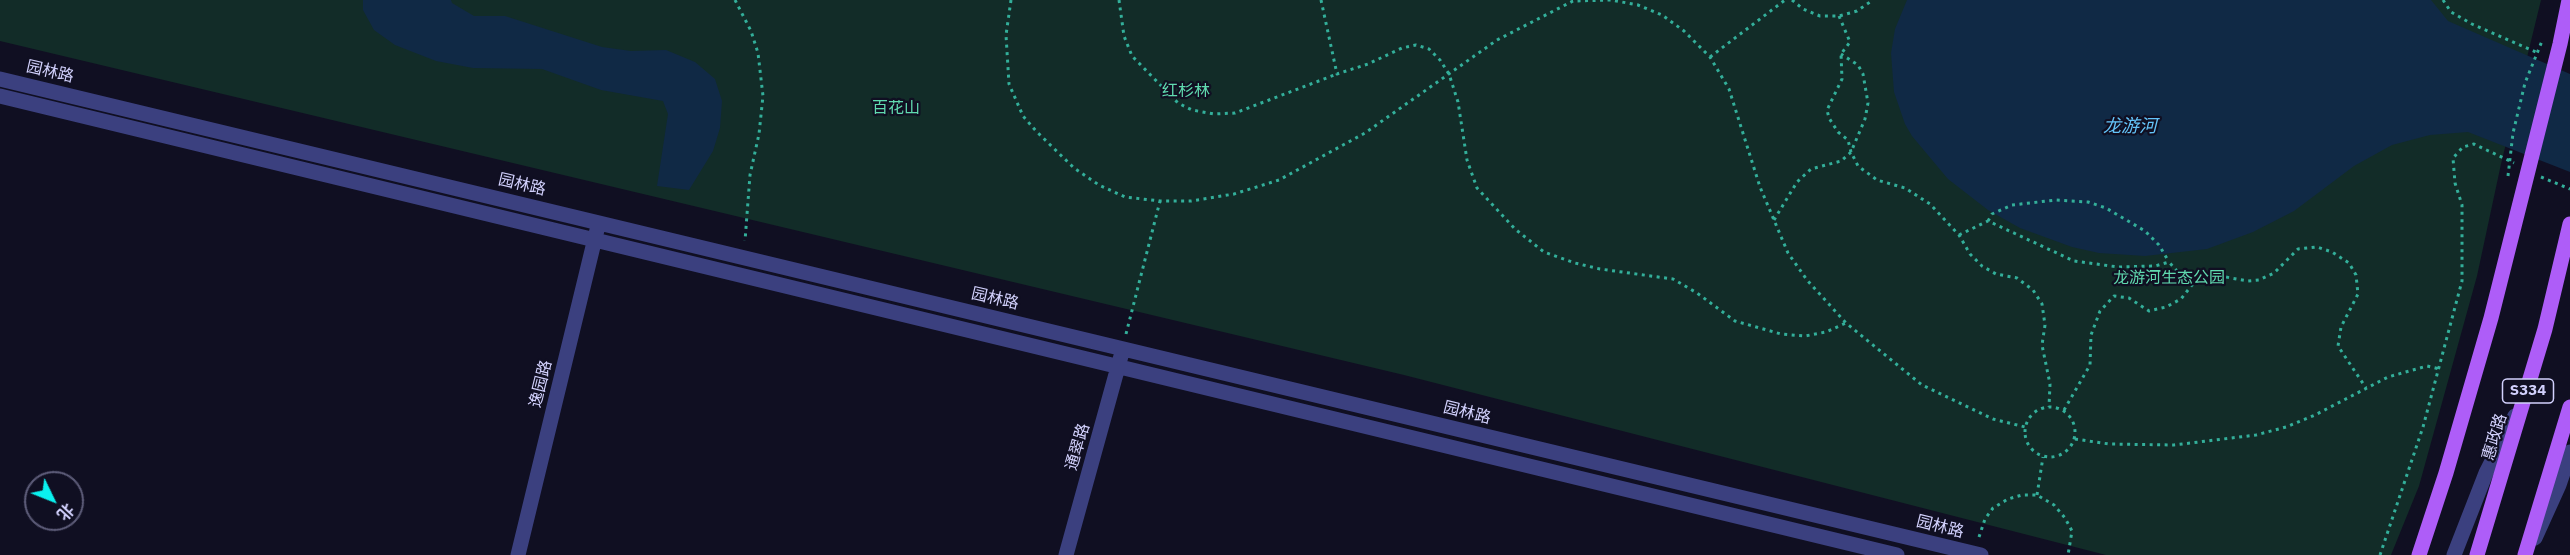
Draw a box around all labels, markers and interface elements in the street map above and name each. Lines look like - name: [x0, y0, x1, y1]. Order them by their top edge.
- street label: 园林路: [24, 57, 76, 87]
- park label: 红杉林: [1162, 81, 1210, 101]
- park label: 百花山: [872, 98, 920, 118]
- water label: 龙游河: [2103, 116, 2157, 138]
- street label: 园林路: [496, 170, 548, 200]
- park label: 龙游河生态公园: [2113, 268, 2225, 288]
- street label: 园林路: [969, 284, 1021, 314]
- street label: 逸园路: [526, 358, 556, 410]
- road number: S334: [2502, 379, 2554, 403]
- street label: 园林路: [1441, 398, 1493, 428]
- street label: 惠政路: [2479, 411, 2511, 463]
- street label: 通翠路: [1062, 421, 1094, 473]
- north arrow: [24, 471, 84, 531]
- text: 北: [53, 499, 78, 525]
- street label: 园林路: [1914, 512, 1966, 542]

